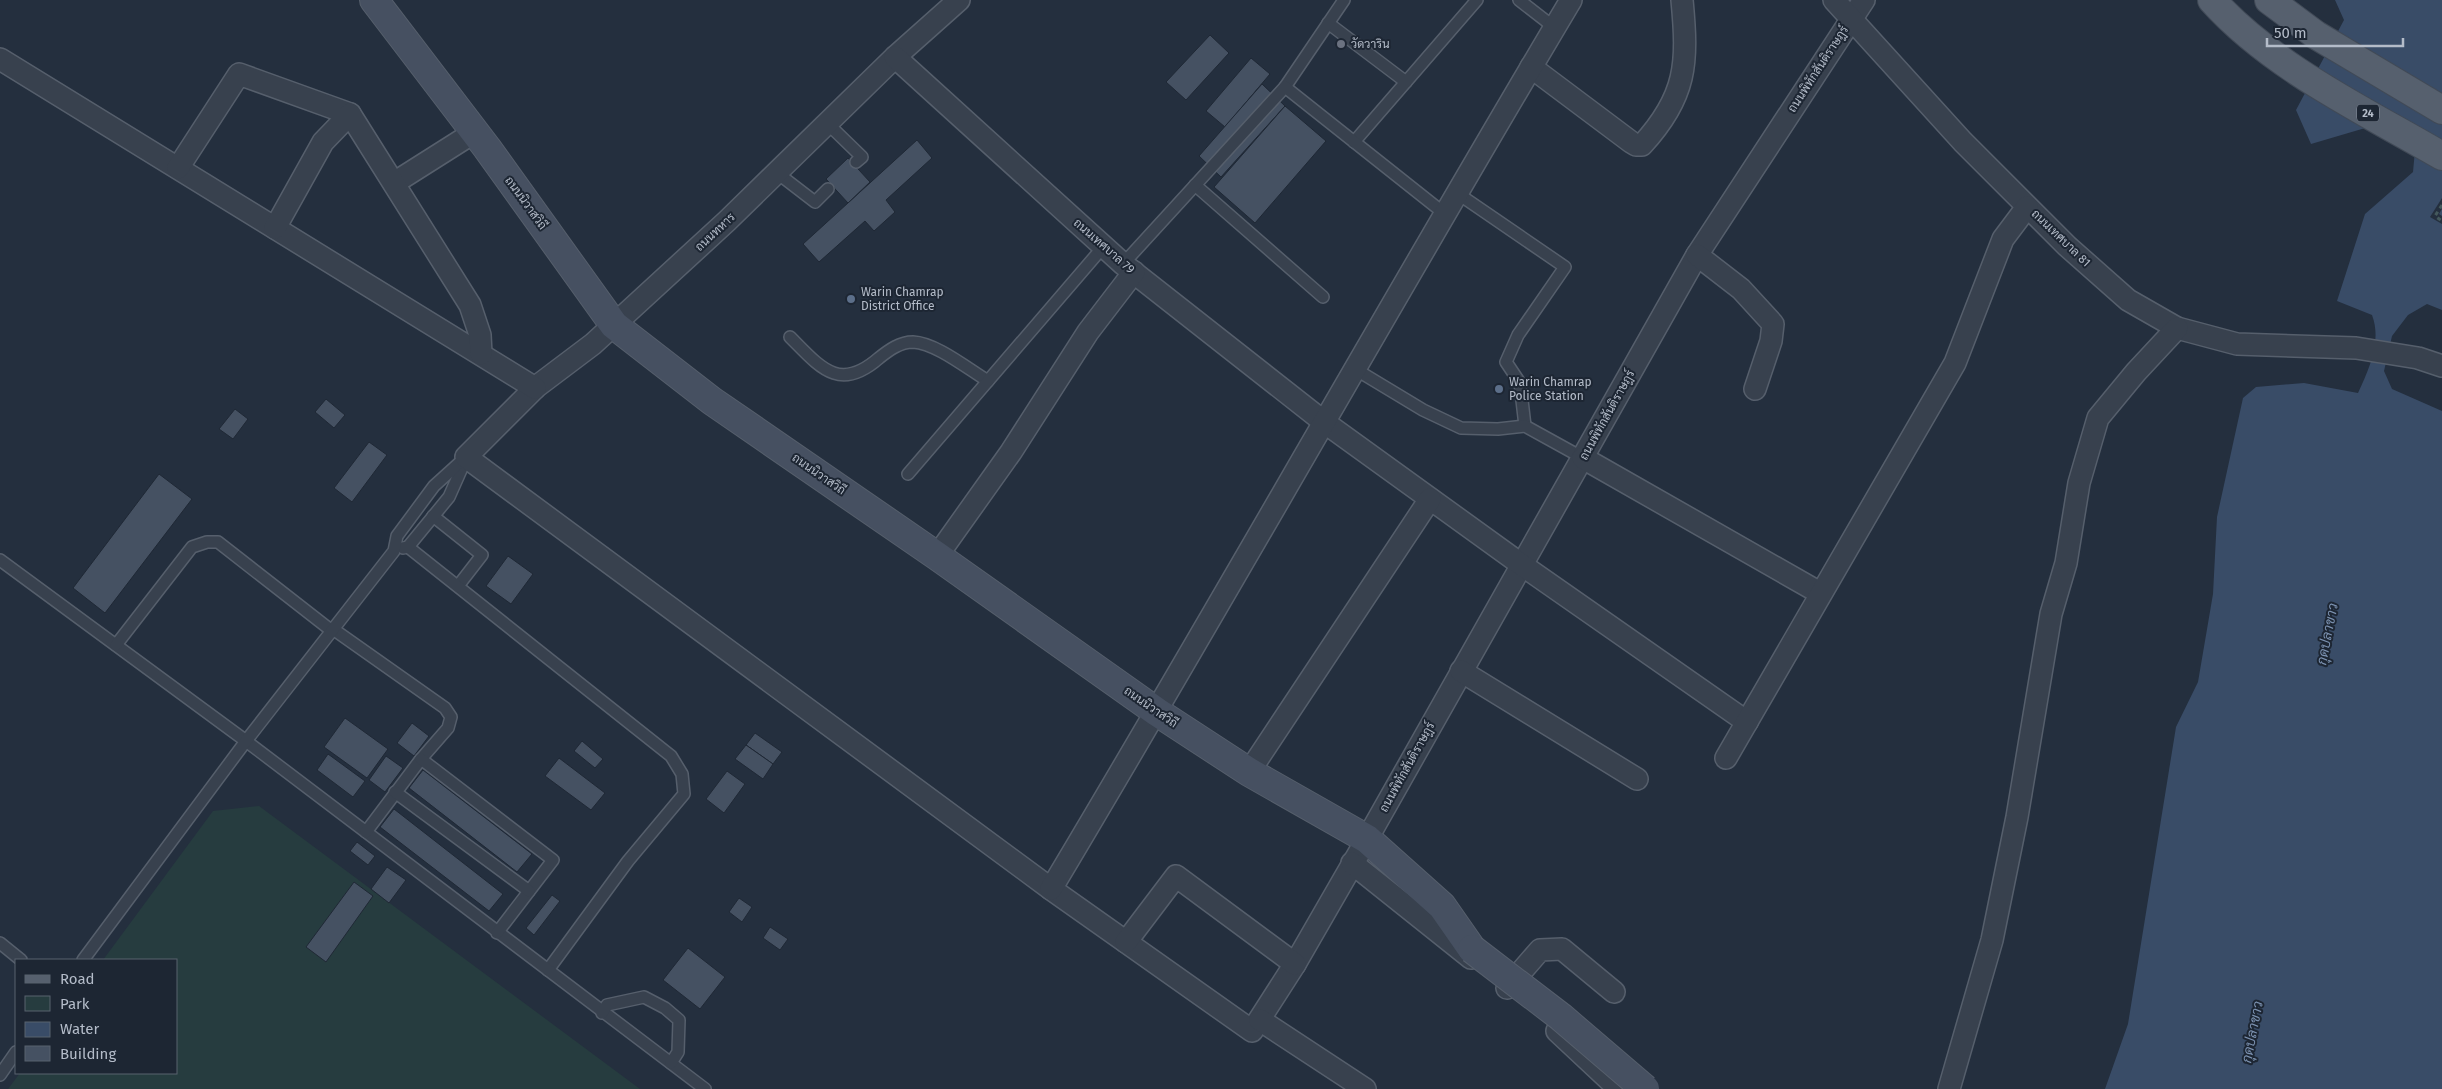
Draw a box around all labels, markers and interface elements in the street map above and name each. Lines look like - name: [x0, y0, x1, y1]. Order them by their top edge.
- scale bar: [2267, 15, 2403, 47]
- street label: ถนนพิทักสันติราษฎร์: [1784, 22, 1852, 116]
- text: 50 m: [2274, 24, 2307, 42]
- place label: วัดวาริน: [1351, 37, 1390, 51]
- marker: วัดวาริน: [1335, 38, 1347, 50]
- road number: 24: [2357, 105, 2379, 122]
- street label: ถนนนิวาสวิถี: [502, 173, 551, 232]
- street label: ถนนเทศบาล 81: [2029, 206, 2093, 270]
- street label: ถนนทหาร: [692, 210, 738, 254]
- street label: ถนนเทศบาล 79: [1071, 216, 1137, 276]
- place label: Warin Chamrap District Office: [861, 285, 944, 313]
- marker: Warin Chamrap District Office: [845, 293, 857, 305]
- street label: ถนนพิทักสันติราษฎร์: [1576, 367, 1638, 463]
- place label: Warin Chamrap Police Station: [1509, 375, 1592, 403]
- marker: Warin Chamrap Police Station: [1493, 383, 1505, 395]
- street label: ถนนนิวาสวิถี: [790, 450, 849, 498]
- water label: กุดปลาขาว: [2313, 602, 2343, 667]
- street label: ถนนนิวาสวิถี: [1122, 683, 1181, 731]
- street label: ถนนพิทักสันติราษฎร์: [1376, 719, 1438, 815]
- legend: [15, 959, 178, 1074]
- text: Road: [60, 970, 95, 988]
- text: Park: [60, 995, 90, 1013]
- water label: กุดปลาขาว: [2238, 1000, 2268, 1065]
- text: Water: [60, 1020, 99, 1038]
- text: Building: [60, 1045, 116, 1063]

